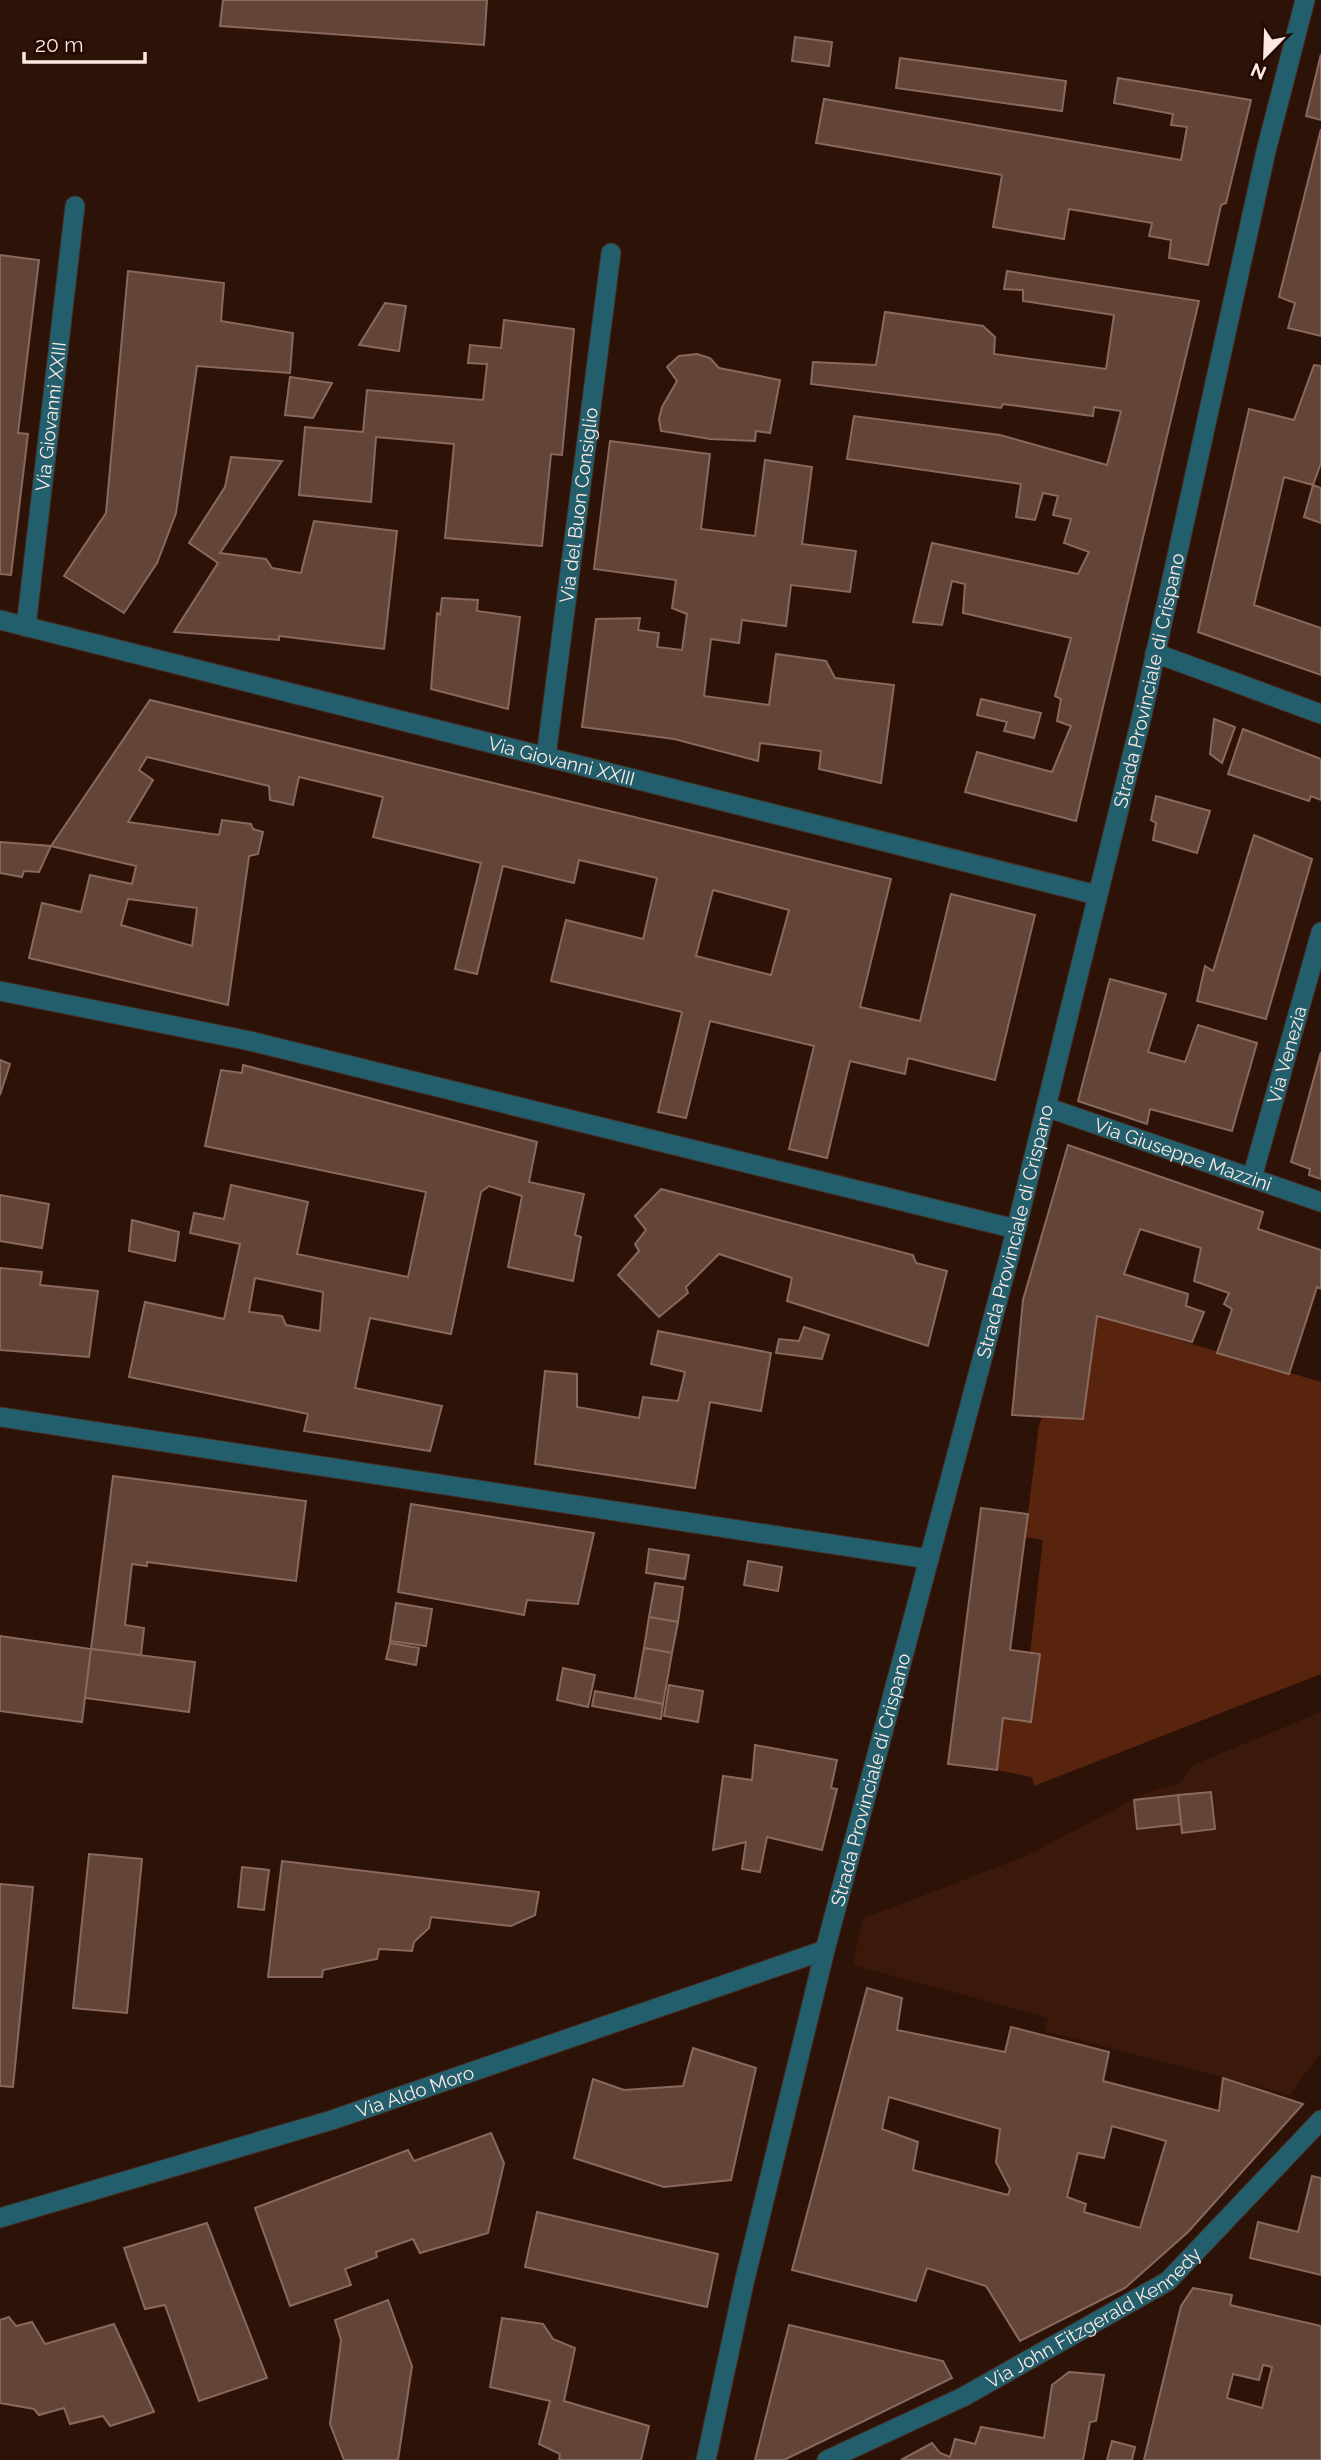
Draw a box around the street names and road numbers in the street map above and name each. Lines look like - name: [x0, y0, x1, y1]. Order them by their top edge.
- street label: Via Giovanni XXIII: [31, 340, 70, 492]
- street label: Via del Buon Consiglio: [555, 406, 602, 604]
- street label: Strada Provinciale di Crispano: [1109, 551, 1188, 810]
- street label: Via Giovanni XXIII: [486, 732, 637, 790]
- street label: Via Venezia: [1262, 1003, 1311, 1106]
- street label: Strada Provinciale di Crispano: [972, 1102, 1057, 1361]
- street label: Via Giuseppe Mazzini: [1091, 1114, 1275, 1195]
- street label: Strada Provinciale di Crispano: [826, 1651, 914, 1909]
- street label: Via Aldo Moro: [353, 2061, 477, 2122]
- street label: Via John Fitzgerald Kennedy: [982, 2243, 1205, 2393]

